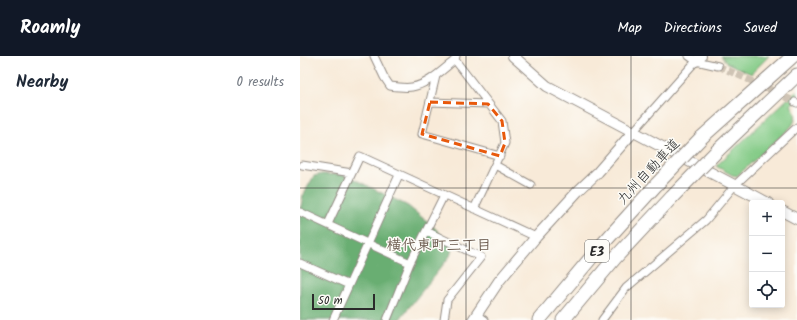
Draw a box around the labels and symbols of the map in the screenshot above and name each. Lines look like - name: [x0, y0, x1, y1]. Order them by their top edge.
- street label: 九州自動車道: [612, 133, 685, 210]
- district label: 横代東町三丁目: [386, 234, 492, 258]
- road number: E3: [585, 240, 609, 262]
- scale bar: [312, 292, 375, 311]

